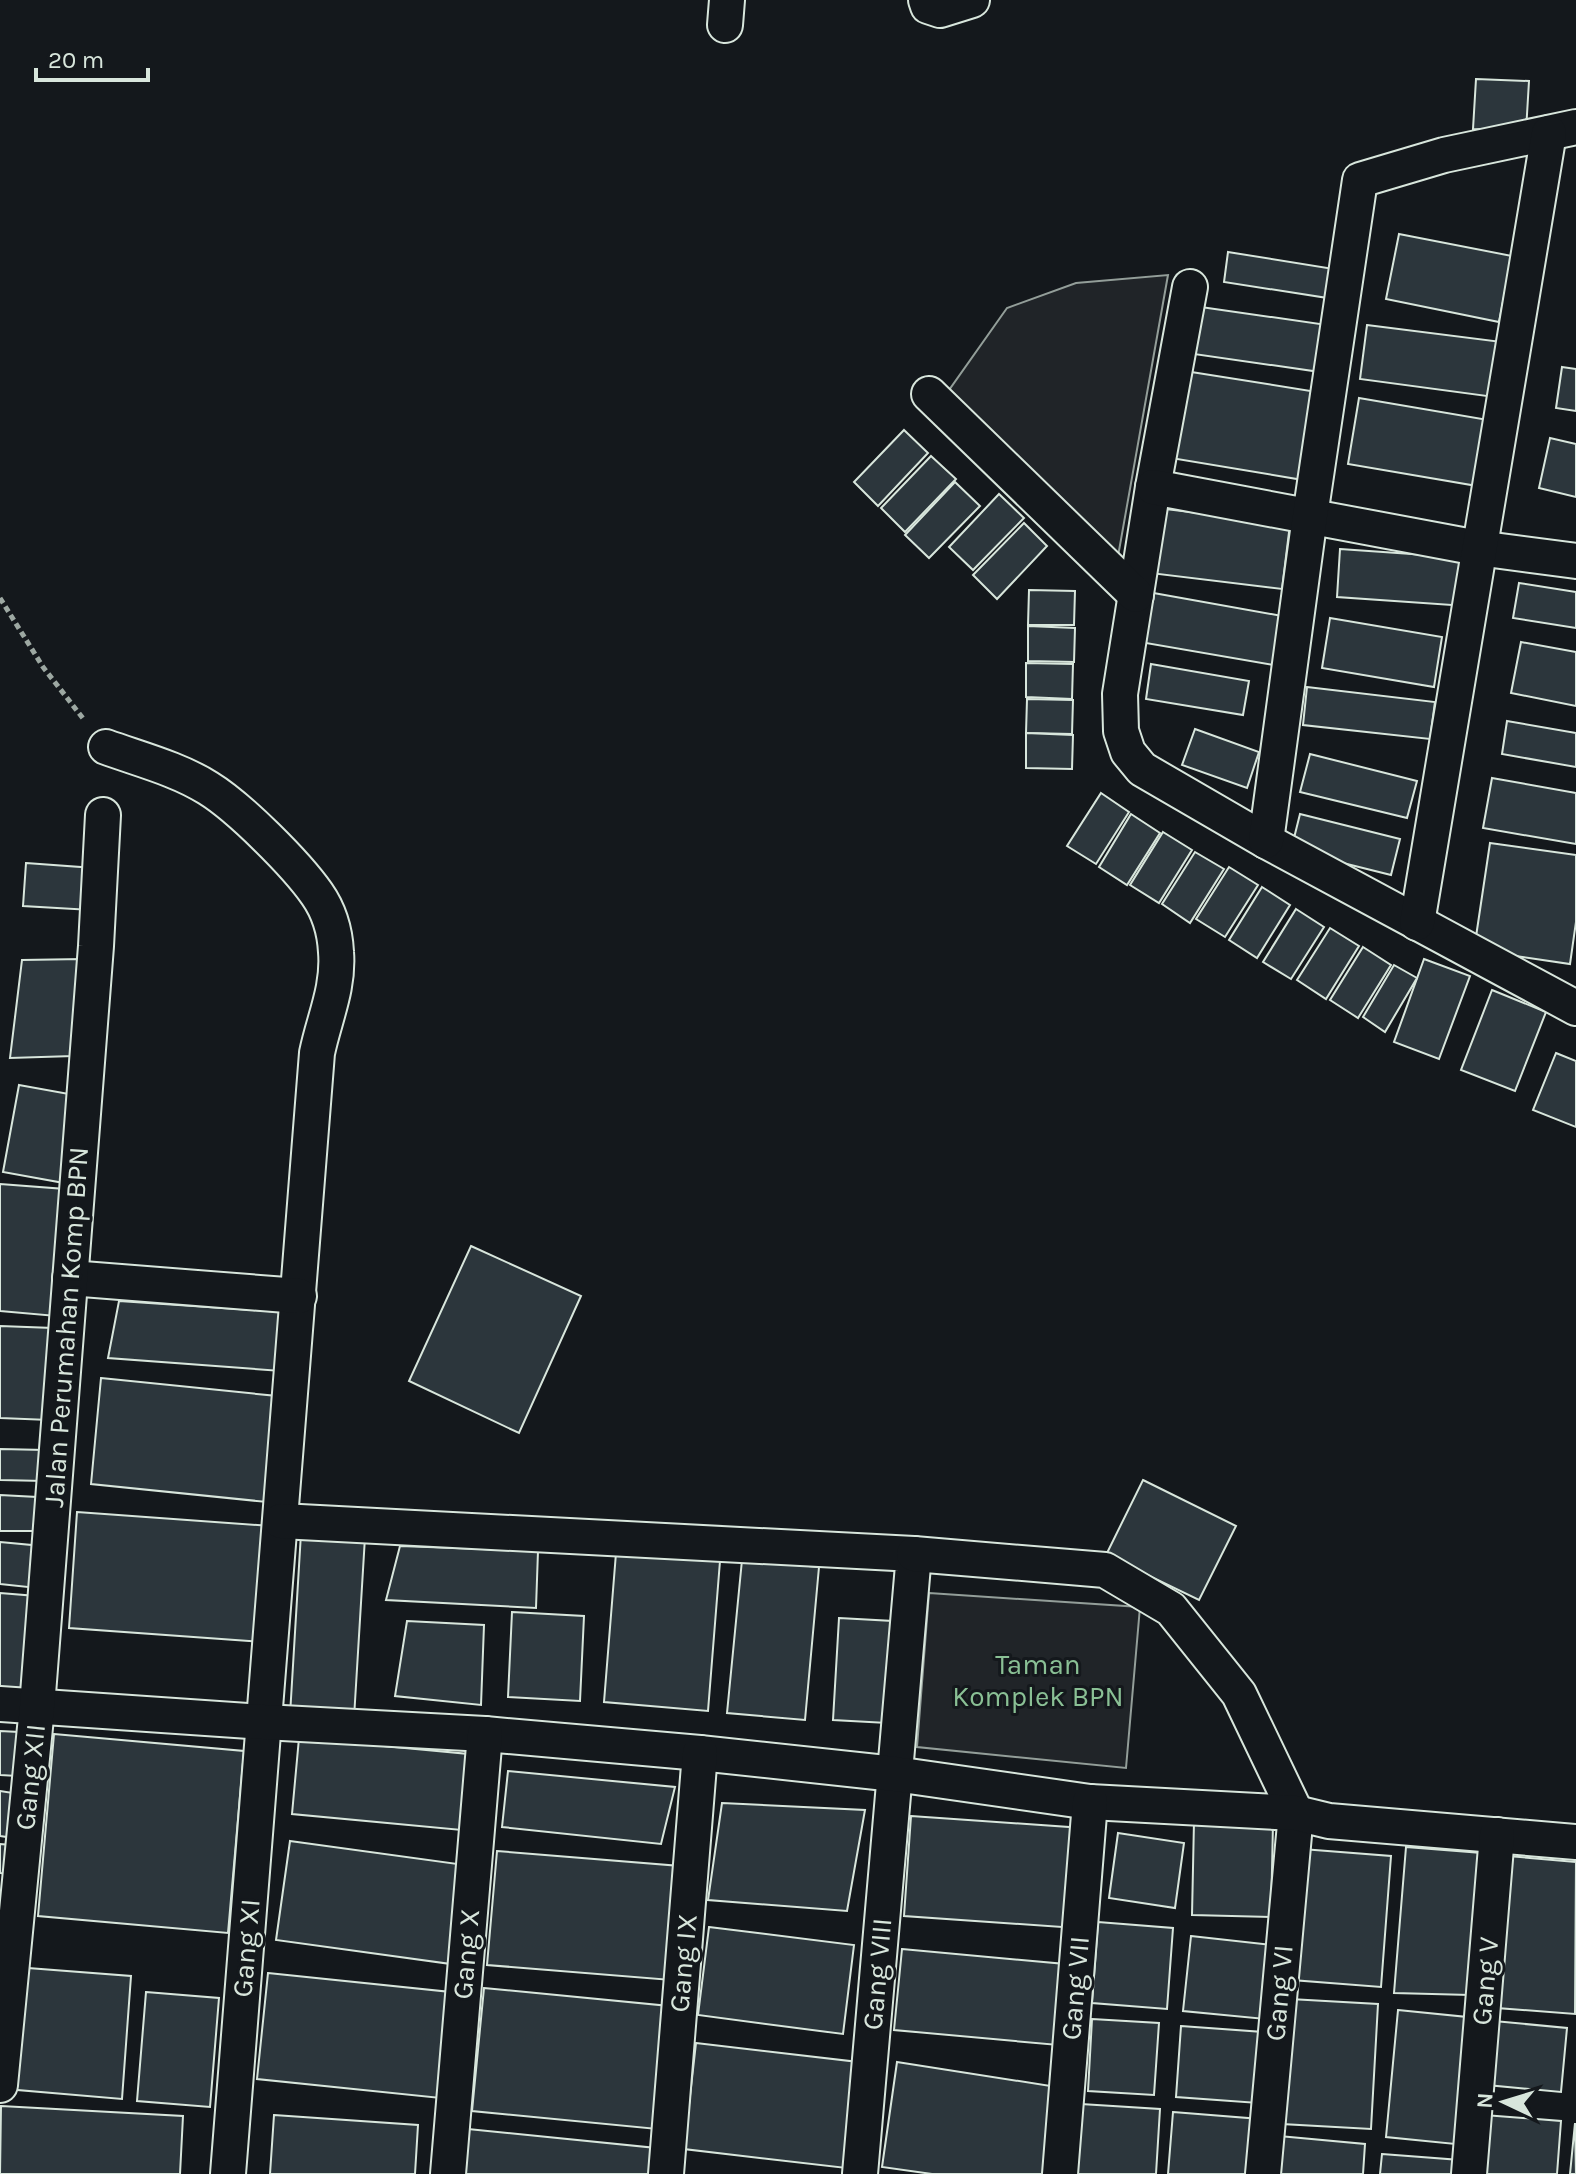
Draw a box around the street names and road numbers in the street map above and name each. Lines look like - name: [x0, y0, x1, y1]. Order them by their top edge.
- street label: Jalan Perumahan Komp BPN: [37, 1146, 95, 1508]
- street label: Gang XII: [8, 1722, 52, 1832]
- street label: Gang XI: [225, 1897, 267, 1999]
- street label: Gang X: [446, 1907, 486, 2001]
- street label: Gang IX: [662, 1912, 704, 2014]
- street label: Gang VIII: [856, 1917, 898, 2031]
- street label: Gang VII: [1054, 1935, 1096, 2041]
- street label: Gang V: [1465, 1935, 1505, 2027]
- street label: Gang VI: [1258, 1944, 1300, 2042]

